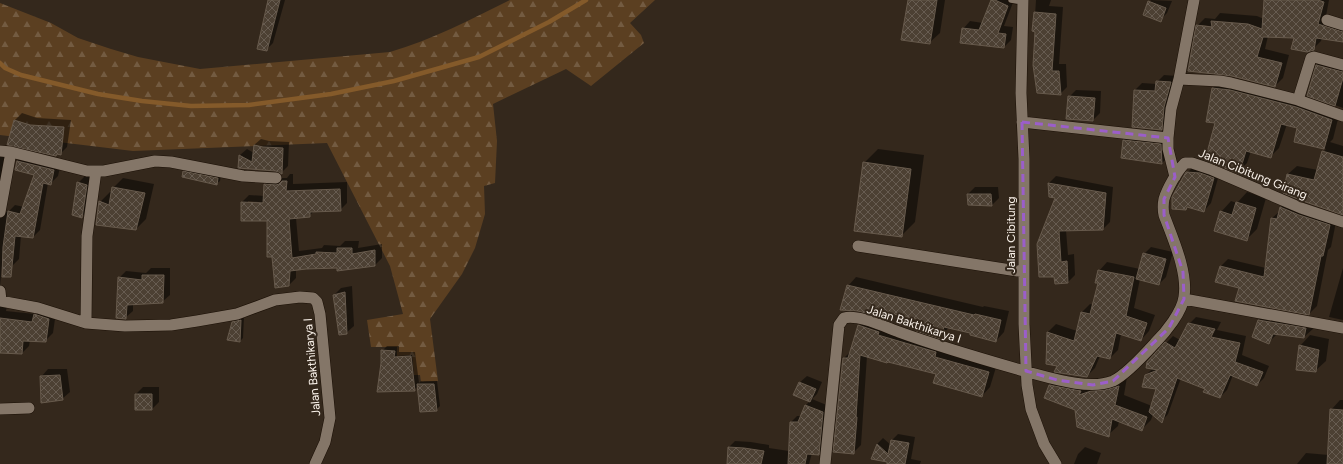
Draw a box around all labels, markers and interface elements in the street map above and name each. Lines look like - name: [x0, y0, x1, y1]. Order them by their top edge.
- street label: Jalan Cibitung Girang: [1197, 146, 1309, 202]
- street label: Jalan Cibitung: [1004, 197, 1018, 273]
- street label: Jalan Bakthikarya I: [865, 302, 963, 346]
- street label: Jalan Bakthikarya I: [301, 317, 323, 417]

